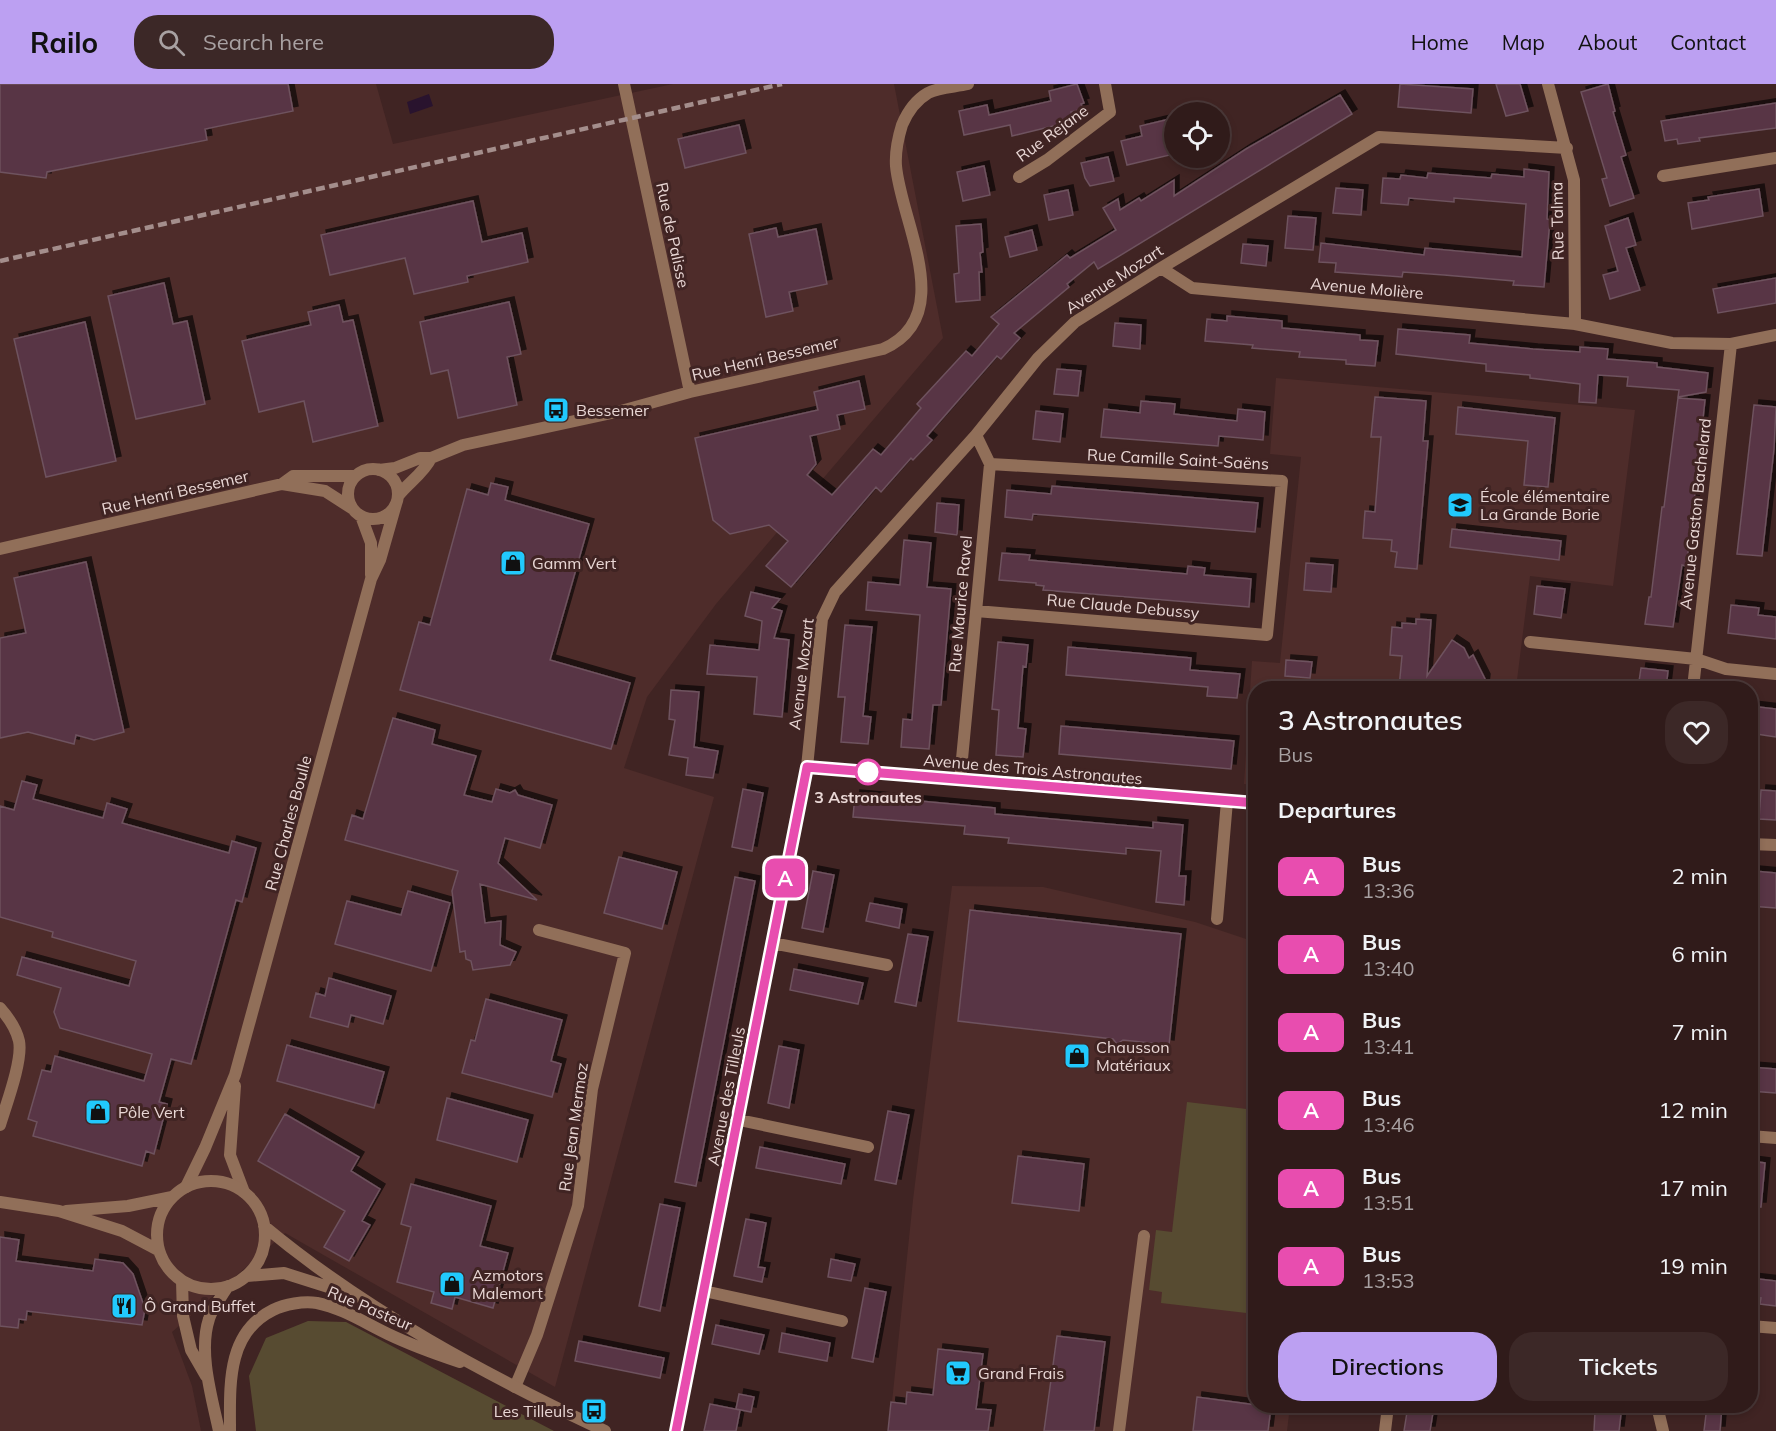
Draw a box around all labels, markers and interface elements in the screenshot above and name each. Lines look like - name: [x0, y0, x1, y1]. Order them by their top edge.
- search box: [134, 15, 554, 69]
- text: Railo: [30, 25, 98, 60]
- icon: search: [155, 26, 188, 59]
- text: Search here: [203, 28, 324, 56]
- text: Home: [1411, 29, 1469, 55]
- text: Map: [1502, 29, 1545, 55]
- text: About: [1578, 29, 1637, 55]
- text: Contact: [1670, 29, 1746, 55]
- street label: Rue Rejane: [1012, 100, 1092, 166]
- map controls: [1164, 102, 1230, 168]
- button: locate: [1164, 102, 1230, 168]
- street label: Rue de Palisse: [652, 180, 694, 290]
- street label: Rue Talma: [1546, 181, 1568, 261]
- street label: Avenue Mozart: [1061, 240, 1167, 318]
- street label: Avenue Molière: [1310, 273, 1424, 303]
- street label: Rue Henri Bessemer: [690, 331, 841, 385]
- bus stop icon: Bessemer: [541, 395, 571, 425]
- place label: Bessemer: [576, 400, 649, 420]
- street label: Avenue Gaston Bachelard: [1675, 417, 1715, 611]
- street label: Rue Camille Saint-Saëns: [1087, 444, 1270, 474]
- street label: Rue Henri Bessemer: [100, 465, 251, 519]
- place label: École élémentaire La Grande Borie: [1480, 486, 1610, 524]
- school or university icon: École élémentaire La Grande Borie: [1445, 490, 1475, 520]
- street label: Rue Maurice Ravel: [944, 535, 976, 673]
- shop icon: Gamm Vert: [498, 548, 528, 578]
- place label: Gamm Vert: [532, 553, 617, 573]
- street label: Rue Claude Debussy: [1046, 589, 1201, 623]
- street label: Avenue Mozart: [784, 617, 818, 731]
- button: heart: [1665, 701, 1728, 764]
- text: 3 Astronautes: [1278, 702, 1463, 737]
- text: Bus: [1278, 742, 1313, 767]
- street label: Avenue des Trois Astronautes: [923, 749, 1143, 789]
- street label: Rue Charles Boulle: [260, 753, 316, 893]
- marker: 3 Astronautes: [855, 759, 881, 785]
- place label: 3 Astronautes: [814, 787, 922, 807]
- text: Departures: [1278, 796, 1396, 824]
- text: Bus: [1362, 850, 1401, 878]
- line badge: A: [766, 858, 804, 898]
- text: 2 min: [1672, 862, 1728, 890]
- text: A: [1303, 863, 1319, 889]
- text: A: [777, 865, 793, 891]
- text: 13:36: [1362, 878, 1415, 903]
- text: Bus: [1362, 928, 1401, 956]
- text: 6 min: [1672, 940, 1728, 968]
- text: A: [1303, 941, 1319, 967]
- text: 13:40: [1362, 956, 1415, 981]
- text: Bus: [1362, 1006, 1401, 1034]
- text: 7 min: [1672, 1018, 1728, 1046]
- text: A: [1303, 1019, 1319, 1045]
- street label: Avenue des Tilleuls: [703, 1025, 749, 1167]
- text: 13:41: [1362, 1034, 1415, 1059]
- place label: Chausson Matériaux: [1096, 1037, 1171, 1075]
- shop icon: Chausson Matériaux: [1062, 1041, 1092, 1071]
- street label: Rue Jean Mermoz: [554, 1061, 592, 1193]
- text: Bus: [1362, 1084, 1401, 1112]
- text: 12 min: [1658, 1096, 1728, 1124]
- shop icon: Pôle Vert: [83, 1097, 113, 1127]
- text: A: [1303, 1097, 1319, 1123]
- place label: Pôle Vert: [118, 1102, 185, 1122]
- text: 13:46: [1362, 1112, 1415, 1137]
- text: Bus: [1362, 1162, 1401, 1190]
- text: 17 min: [1658, 1174, 1728, 1202]
- text: A: [1303, 1175, 1319, 1201]
- text: 13:51: [1362, 1190, 1415, 1215]
- text: Bus: [1362, 1240, 1401, 1268]
- text: 19 min: [1658, 1252, 1728, 1280]
- text: A: [1303, 1253, 1319, 1279]
- place label: Azmotors Malemort: [472, 1265, 544, 1303]
- text: 13:53: [1362, 1268, 1415, 1293]
- shop icon: Azmotors Malemort: [437, 1269, 467, 1299]
- street label: Rue Pasteur: [325, 1281, 415, 1335]
- restaurant icon: Ô Grand Buffet: [109, 1291, 139, 1321]
- place label: Ô Grand Buffet: [144, 1296, 256, 1316]
- button: Directions: [1278, 1332, 1497, 1401]
- button: Tickets: [1509, 1332, 1728, 1401]
- supermarket icon: Grand Frais: [943, 1358, 973, 1388]
- place label: Grand Frais: [978, 1363, 1064, 1383]
- bus stop icon: Les Tilleuls: [579, 1396, 609, 1426]
- place label: Les Tilleuls: [494, 1401, 574, 1421]

